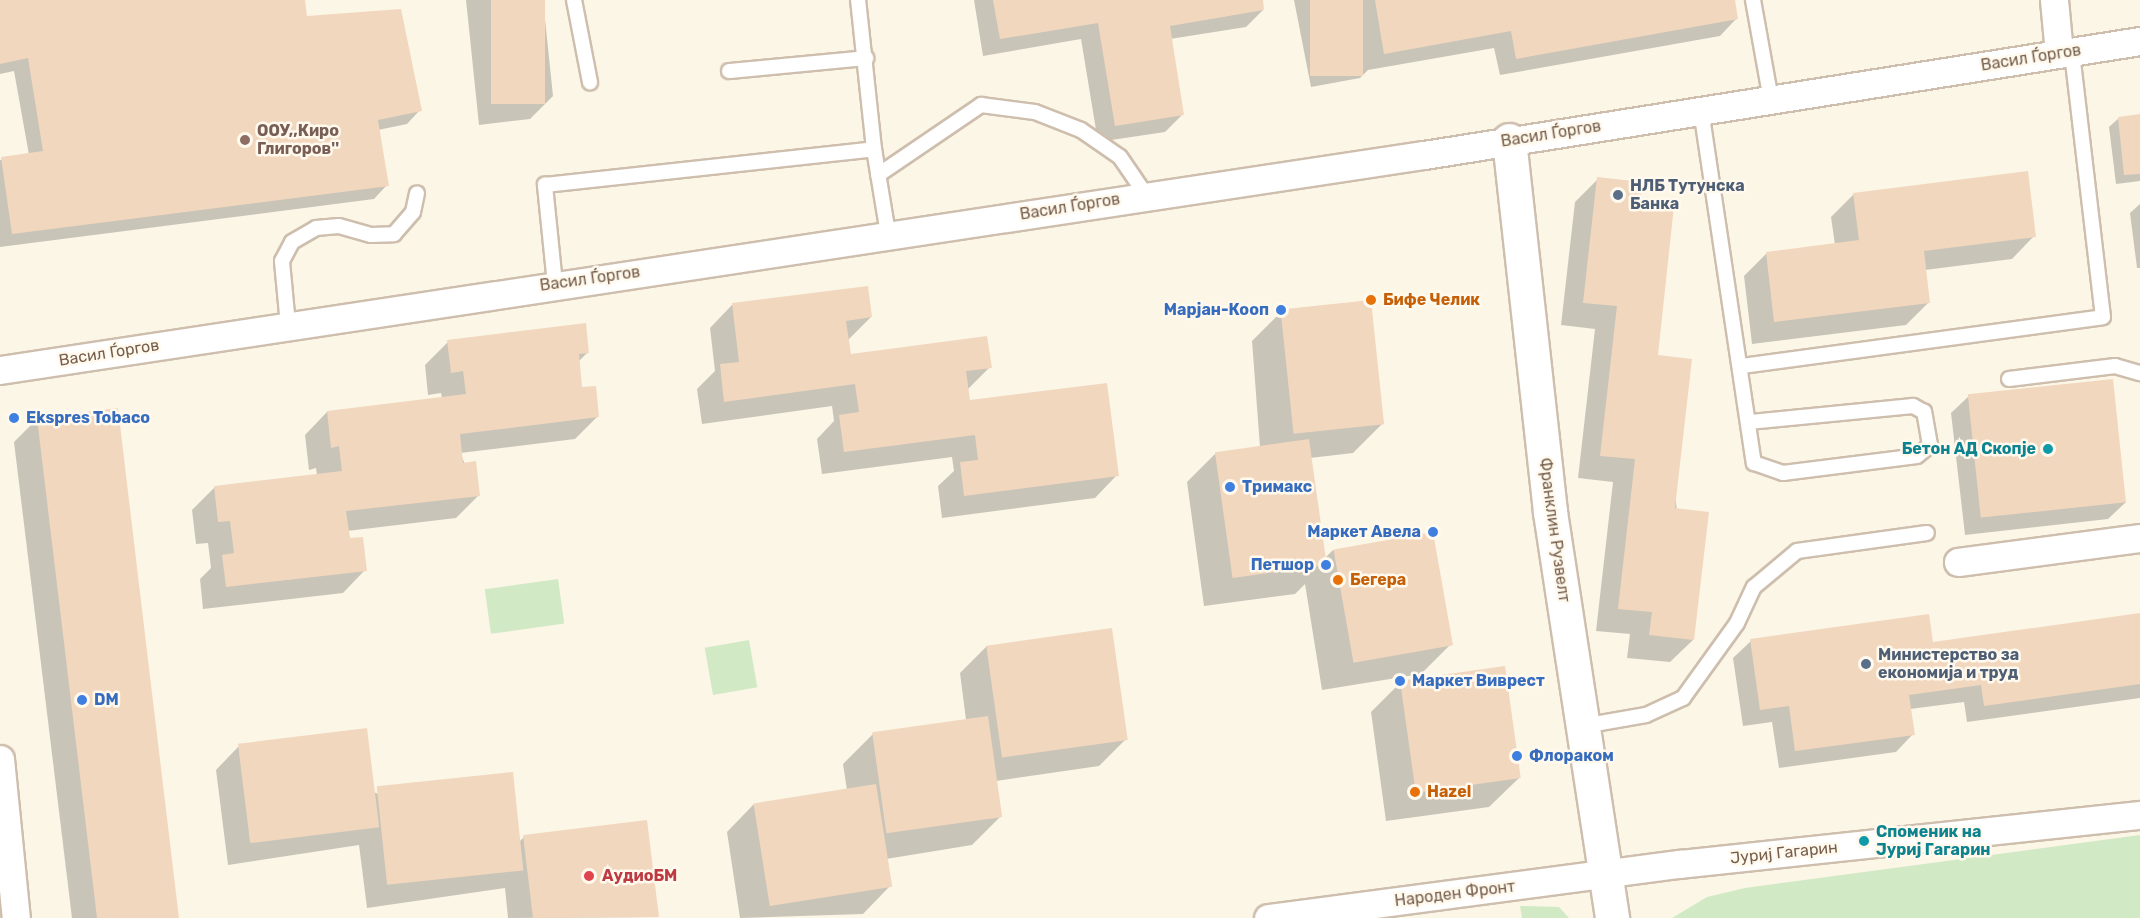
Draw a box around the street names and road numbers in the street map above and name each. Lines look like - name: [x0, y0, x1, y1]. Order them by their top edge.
- street label: Васил Ѓоргов: [1979, 41, 2083, 75]
- street label: Васил Ѓоргов: [1499, 117, 1603, 151]
- street label: Васил Ѓоргов: [1018, 190, 1122, 224]
- street label: Васил Ѓоргов: [539, 262, 641, 296]
- street label: Васил Ѓоргов: [57, 336, 161, 370]
- street label: Франклин Рузвелт: [1534, 457, 1574, 603]
- street label: Јуриј Гагарин: [1729, 838, 1839, 868]
- street label: Народен Фронт: [1394, 877, 1516, 911]

